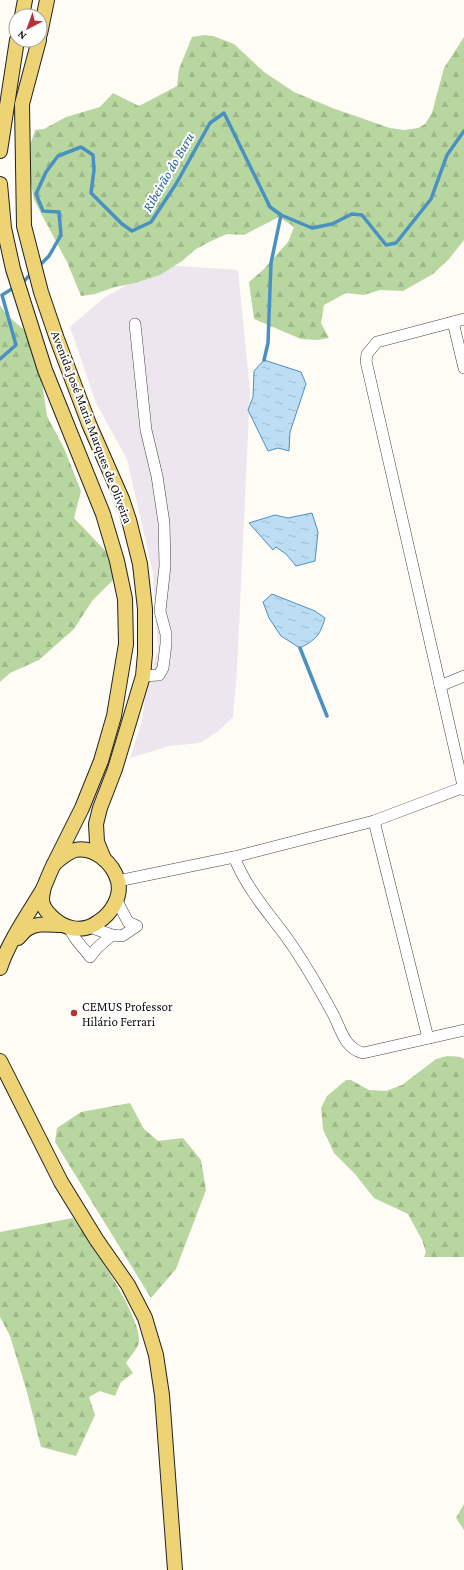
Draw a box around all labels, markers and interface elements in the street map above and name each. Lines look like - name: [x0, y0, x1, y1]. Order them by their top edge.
- north arrow: [8, 8, 48, 48]
- text: N: [14, 28, 28, 43]
- water label: Ribeirão do Buru: [139, 130, 197, 214]
- street label: Avenida José Maria Marques de Oliveira: [48, 329, 136, 525]
- place label: CEMUS Professor Hilário Ferrari: [82, 999, 173, 1029]
- marker: CEMUS Professor Hilário Ferrari: [69, 1008, 79, 1018]

